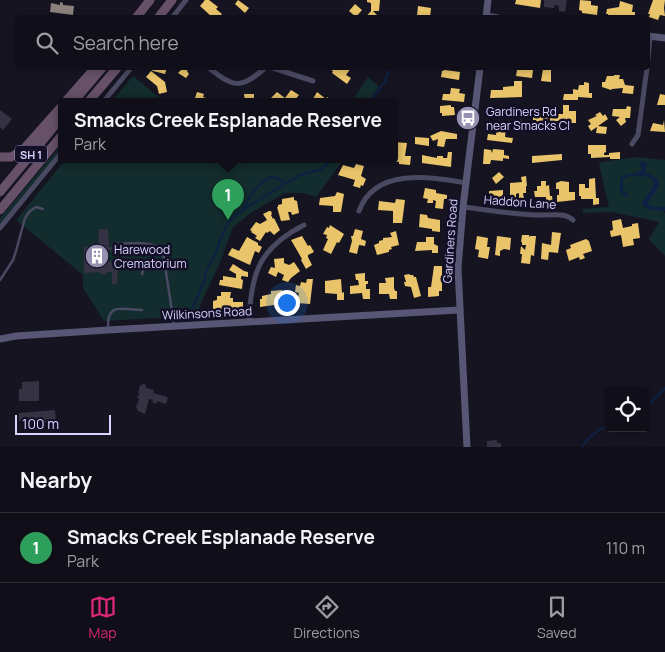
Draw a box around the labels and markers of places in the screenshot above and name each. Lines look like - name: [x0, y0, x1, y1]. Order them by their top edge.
- place label: Gardiners Rd near Smacks Cl: [486, 103, 570, 134]
- bus stop icon: Gardiners Rd near Smacks Cl: [455, 105, 481, 131]
- pin: 1: [212, 179, 244, 220]
- place label: Harewood Crematorium: [114, 241, 187, 272]
- building icon: Harewood Crematorium: [84, 243, 110, 269]

